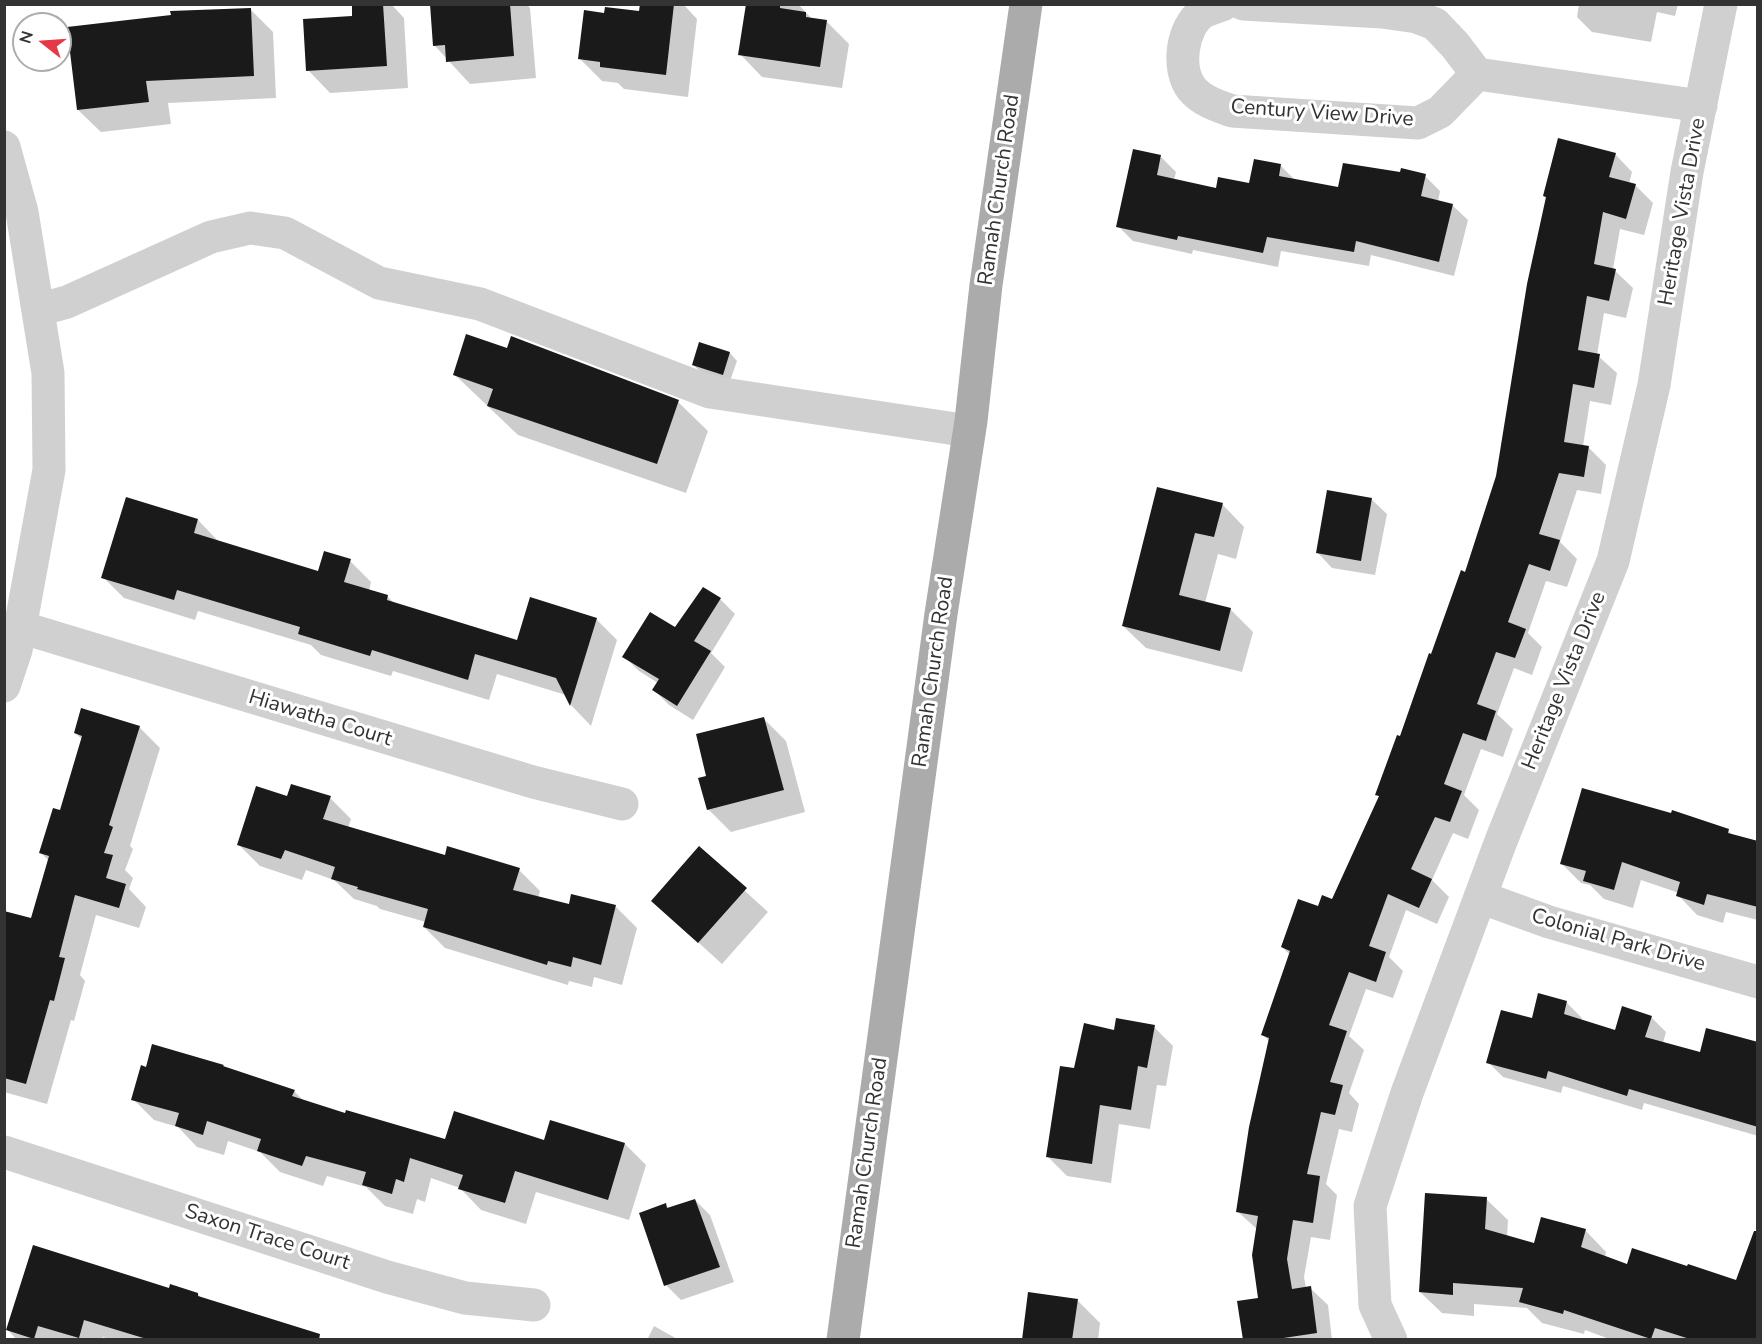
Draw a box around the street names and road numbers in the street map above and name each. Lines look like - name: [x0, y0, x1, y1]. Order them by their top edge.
- street label: Ramah Church Road: [974, 93, 1026, 287]
- street label: Century View Drive: [1230, 95, 1414, 133]
- street label: Heritage Vista Drive: [1654, 116, 1712, 308]
- street label: Ramah Church Road: [908, 575, 960, 769]
- street label: Heritage Vista Drive: [1518, 588, 1612, 774]
- street label: Hiawatha Court: [245, 685, 395, 753]
- street label: Colonial Park Drive: [1528, 904, 1708, 978]
- street label: Ramah Church Road: [842, 1056, 894, 1250]
- street label: Saxon Trace Court: [181, 1199, 353, 1277]

